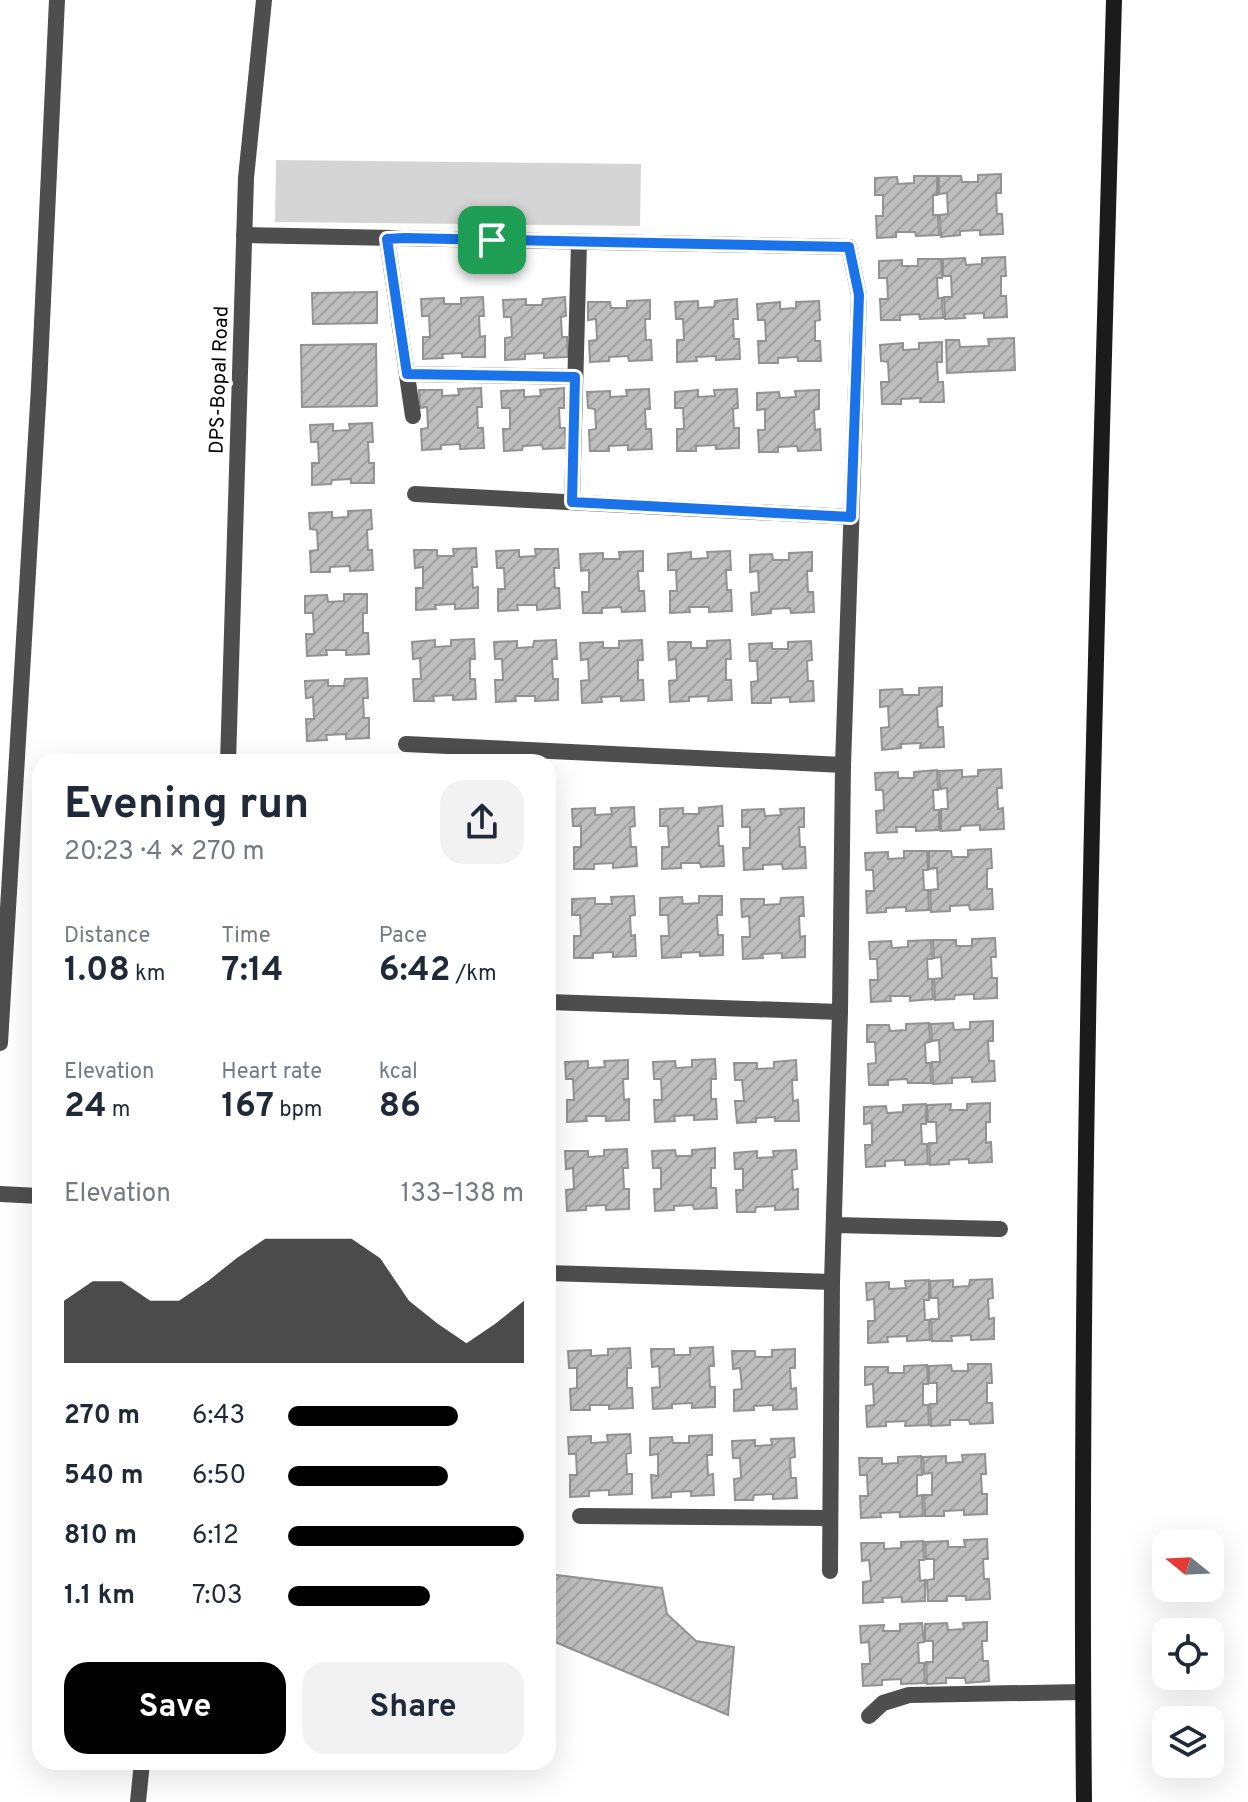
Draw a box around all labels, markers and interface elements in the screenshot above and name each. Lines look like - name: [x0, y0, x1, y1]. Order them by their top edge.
- pin: [458, 206, 526, 274]
- icon: arrive: [470, 218, 514, 262]
- street label: DPS-Bopal Road: [204, 305, 236, 455]
- text: Evening run: [64, 778, 309, 834]
- button: share: [440, 780, 524, 864]
- text: 20:23 · 4 × 270 m: [64, 836, 265, 869]
- text: Distance: [64, 923, 150, 950]
- text: Time: [221, 923, 271, 950]
- text: Pace: [379, 923, 427, 950]
- text: 1.08: [64, 950, 130, 993]
- text: 7:14: [221, 950, 283, 993]
- text: 6:42: [379, 950, 450, 993]
- text: km: [130, 961, 165, 988]
- text: /km: [450, 961, 497, 988]
- text: Elevation: [64, 1059, 154, 1086]
- text: Heart rate: [221, 1059, 322, 1086]
- text: kcal: [379, 1059, 418, 1086]
- text: 24: [64, 1086, 107, 1129]
- text: 167: [221, 1086, 274, 1129]
- text: 86: [379, 1086, 421, 1129]
- text: m: [107, 1097, 130, 1124]
- text: bpm: [274, 1097, 323, 1124]
- text: Elevation: [64, 1178, 171, 1211]
- text: 133–138 m: [400, 1178, 524, 1211]
- text: 270 m: [64, 1400, 140, 1433]
- text: 6:43: [192, 1400, 245, 1433]
- text: 540 m: [64, 1460, 143, 1493]
- text: 6:50: [192, 1460, 246, 1493]
- text: 810 m: [64, 1520, 137, 1553]
- text: 6:12: [192, 1520, 239, 1553]
- north arrow: [1152, 1530, 1224, 1602]
- map controls: [1152, 1530, 1224, 1778]
- text: 1.1 km: [64, 1580, 135, 1613]
- text: 7:03: [192, 1580, 243, 1613]
- button: locate: [1152, 1618, 1224, 1690]
- button: Save: [64, 1662, 286, 1754]
- button: Share: [302, 1662, 524, 1754]
- button: layers: [1152, 1706, 1224, 1778]

